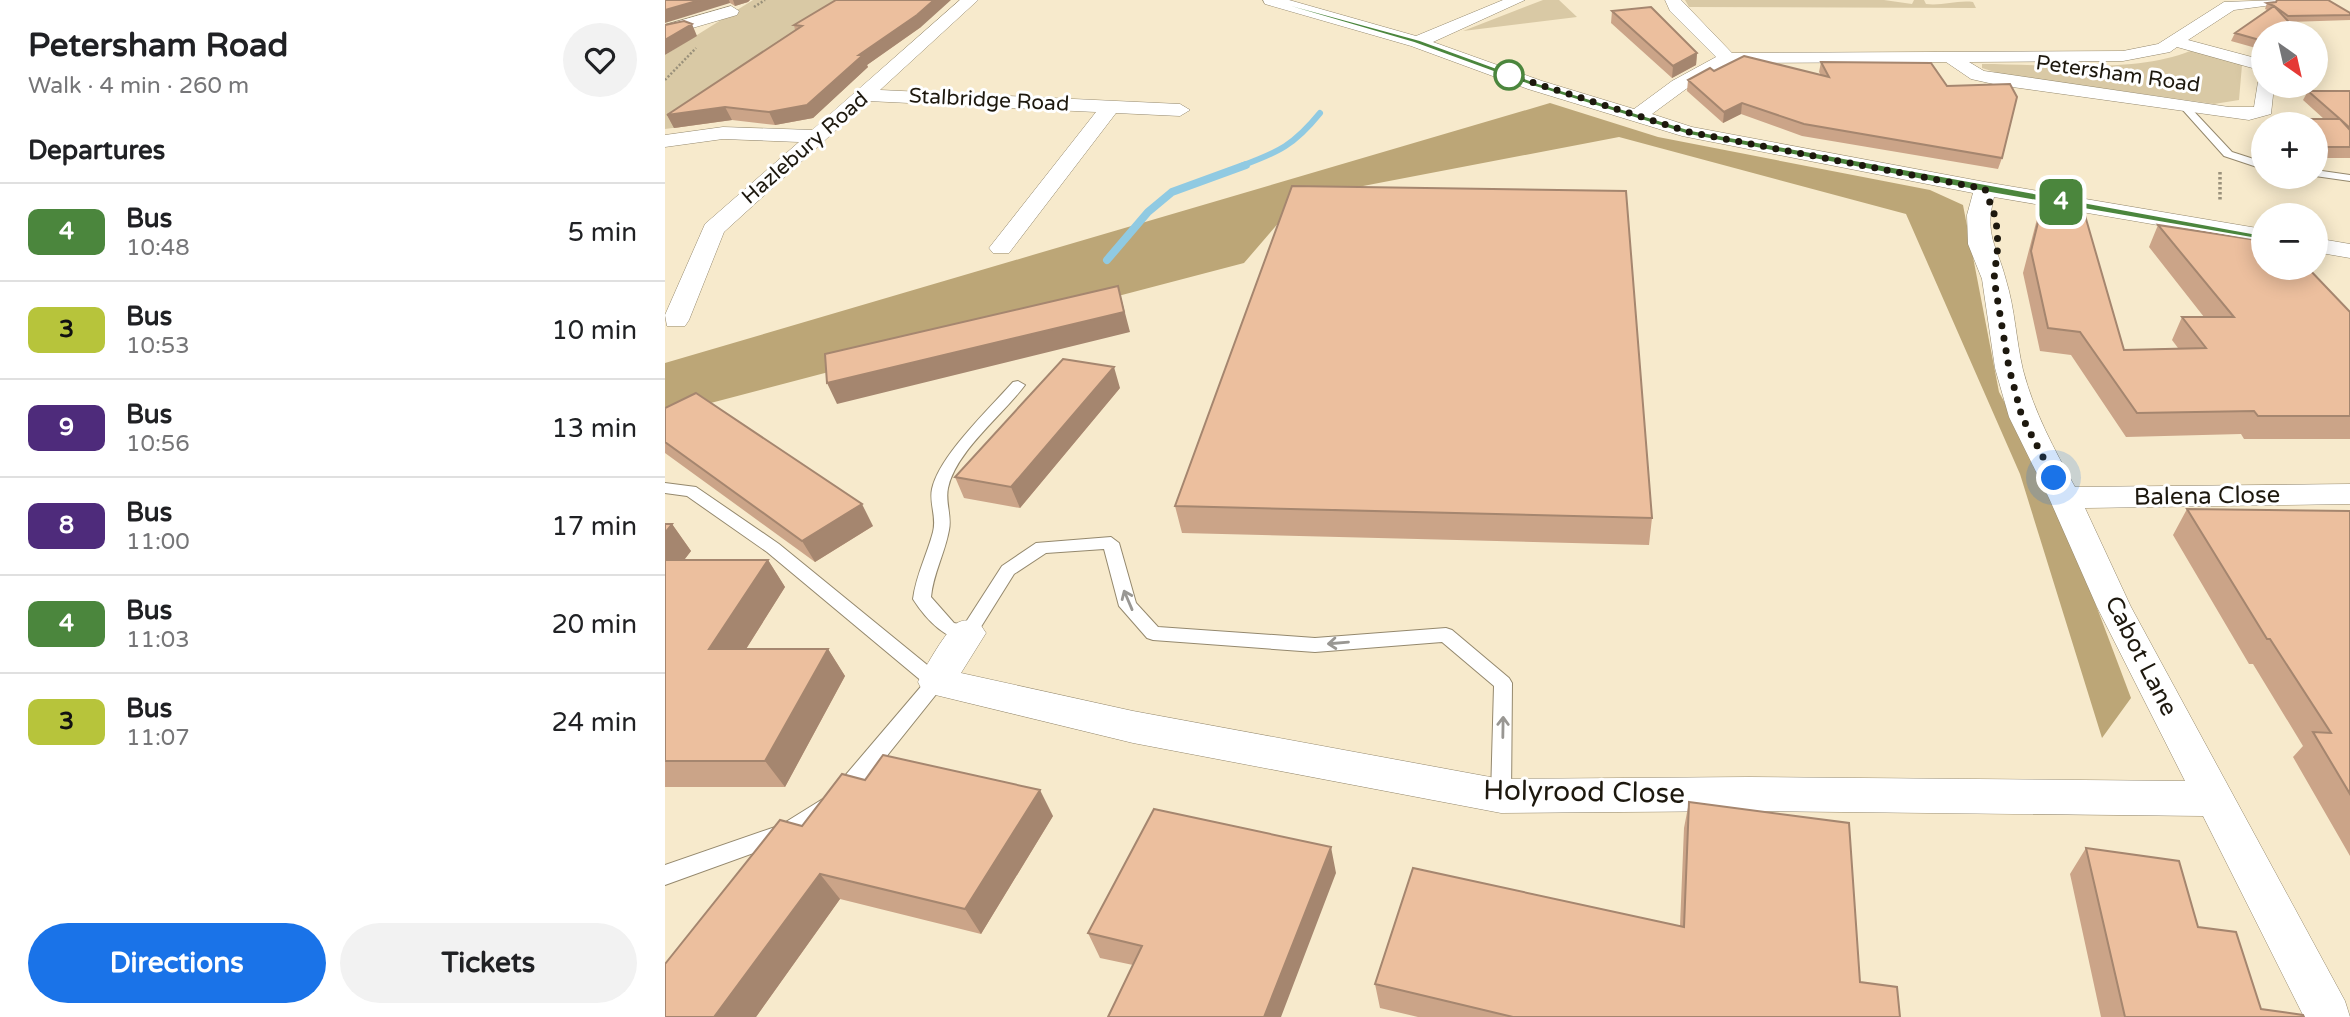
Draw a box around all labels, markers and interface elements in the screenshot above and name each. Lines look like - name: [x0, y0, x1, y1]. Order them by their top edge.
- north arrow: [2251, 21, 2327, 98]
- map controls: [2251, 21, 2328, 280]
- button: heart: [563, 23, 637, 97]
- text: Petersham Road: [28, 26, 288, 65]
- street label: Petersham Road: [2034, 50, 2202, 98]
- unlabelled marker: [1494, 60, 1524, 90]
- text: Walk · 4 min · 260 m: [28, 72, 249, 100]
- street label: Stalbridge Road: [908, 83, 1070, 117]
- street label: Hazlebury Road: [737, 86, 873, 210]
- button: +: [2251, 112, 2328, 189]
- text: Departures: [28, 135, 165, 166]
- line badge: 4: [2038, 179, 2084, 225]
- text: 4: [2053, 187, 2069, 216]
- text: Bus: [126, 203, 172, 234]
- button: −: [2251, 203, 2328, 280]
- text: 4: [59, 217, 74, 246]
- text: 5 min: [568, 217, 637, 248]
- text: 10:48: [126, 234, 190, 262]
- text: Bus: [126, 301, 172, 332]
- text: 3: [59, 315, 74, 344]
- text: 10 min: [551, 315, 637, 346]
- text: 10:53: [126, 332, 190, 360]
- text: Bus: [126, 399, 172, 430]
- text: 9: [59, 413, 74, 442]
- text: 13 min: [551, 413, 637, 444]
- text: 10:56: [126, 430, 190, 458]
- your location: [2036, 460, 2071, 495]
- street label: Balena Close: [2134, 480, 2280, 512]
- text: Bus: [126, 497, 172, 528]
- text: 8: [59, 511, 74, 540]
- text: 17 min: [551, 511, 637, 542]
- text: 11:00: [126, 528, 190, 556]
- one-way arrow: [1121, 590, 1134, 611]
- street label: Cabot Lane: [2098, 591, 2184, 721]
- text: Bus: [126, 595, 172, 626]
- text: 4: [59, 609, 74, 638]
- text: 20 min: [551, 609, 637, 640]
- text: 11:03: [126, 626, 190, 654]
- one-way arrow: [1327, 637, 1350, 650]
- text: Bus: [126, 693, 172, 724]
- text: 3: [59, 707, 74, 736]
- text: 24 min: [551, 707, 637, 738]
- one-way arrow: [1496, 716, 1509, 739]
- text: 11:07: [126, 724, 190, 752]
- street label: Holyrood Close: [1483, 773, 1685, 811]
- button: Directions: [28, 923, 326, 1003]
- button: Tickets: [340, 923, 637, 1003]

